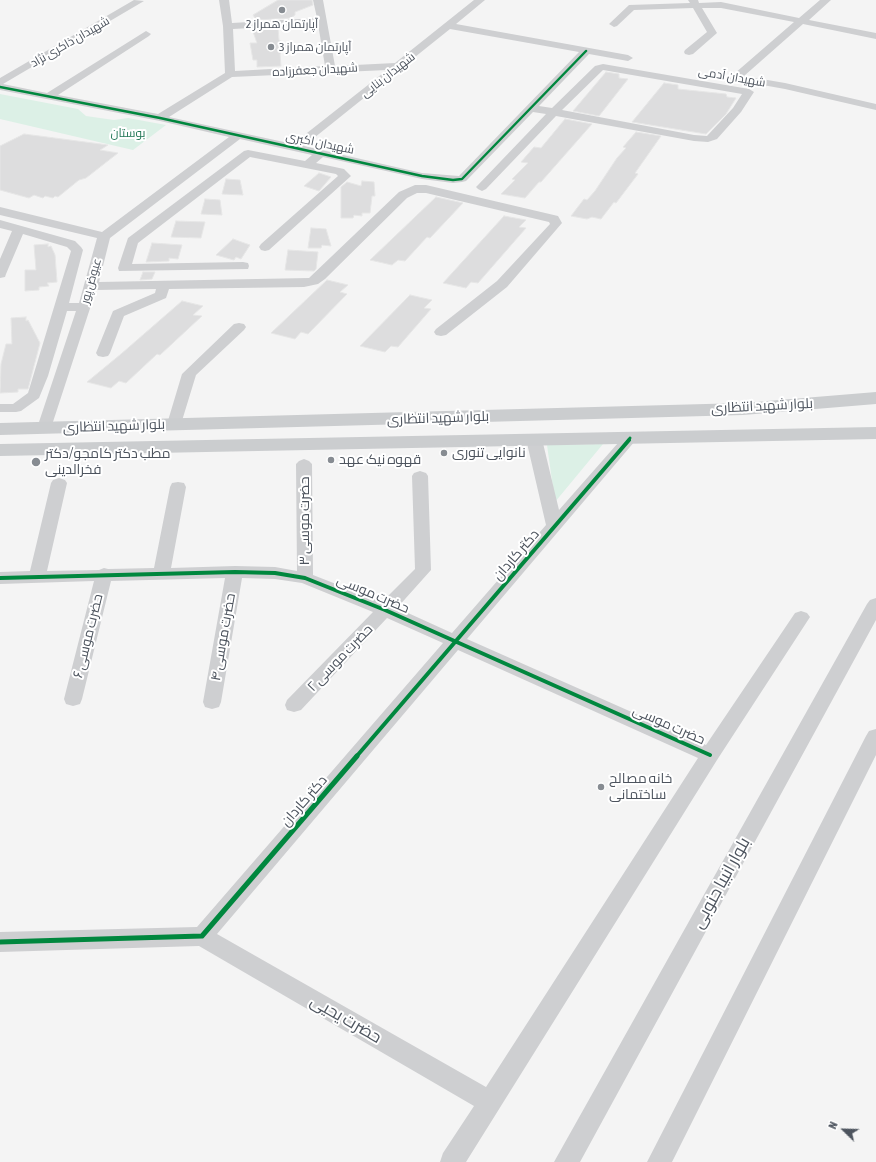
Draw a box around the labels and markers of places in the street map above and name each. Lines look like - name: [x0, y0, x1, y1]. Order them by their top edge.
- marker: آپارتمان همراز 2: [277, 5, 287, 15]
- place label: آپارتمان همراز 2: [246, 17, 318, 31]
- place label: آپارتمان همراز 3: [279, 40, 352, 54]
- marker: آپارتمان همراز 3: [266, 42, 276, 52]
- place label: نانوایی تنوری: [452, 445, 526, 461]
- place label: مطب دکتر کامجو/دکتر فخرالدینی: [45, 446, 171, 478]
- marker: نانوایی تنوری: [439, 448, 449, 458]
- place label: قهوه نیک عهد: [339, 452, 421, 468]
- marker: قهوه نیک عهد: [326, 455, 336, 465]
- marker: مطب دکتر کامجو/دکتر فخرالدینی: [30, 456, 42, 468]
- place label: خانه مصالح ساختمانی: [609, 771, 672, 804]
- marker: خانه مصالح ساختمانی: [596, 782, 606, 792]

